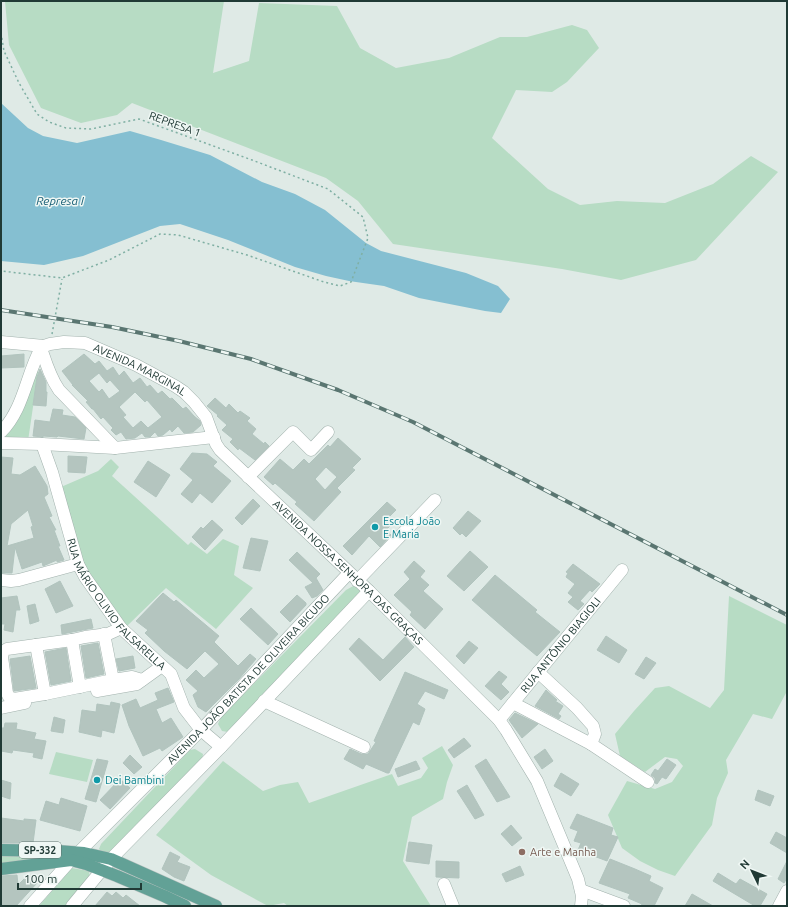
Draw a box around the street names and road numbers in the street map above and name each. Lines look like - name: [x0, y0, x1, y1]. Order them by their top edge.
- street label: REPRESA 1: [147, 109, 203, 139]
- street label: AVENIDA MARGINAL: [92, 341, 189, 398]
- street label: AVENIDA NOSSA SENHORA DAS GRAÇAS: [271, 497, 425, 647]
- street label: RUA MÁRIO OLIVIO FALSARELLA: [65, 537, 169, 673]
- street label: AVENIDA JOÃO BATISTA DE OLIVEIRA BICUDO: [165, 592, 332, 766]
- street label: RUA ANTÔNIO BIAGIOLI: [518, 595, 603, 695]
- road number: SP-332: [19, 842, 61, 858]

